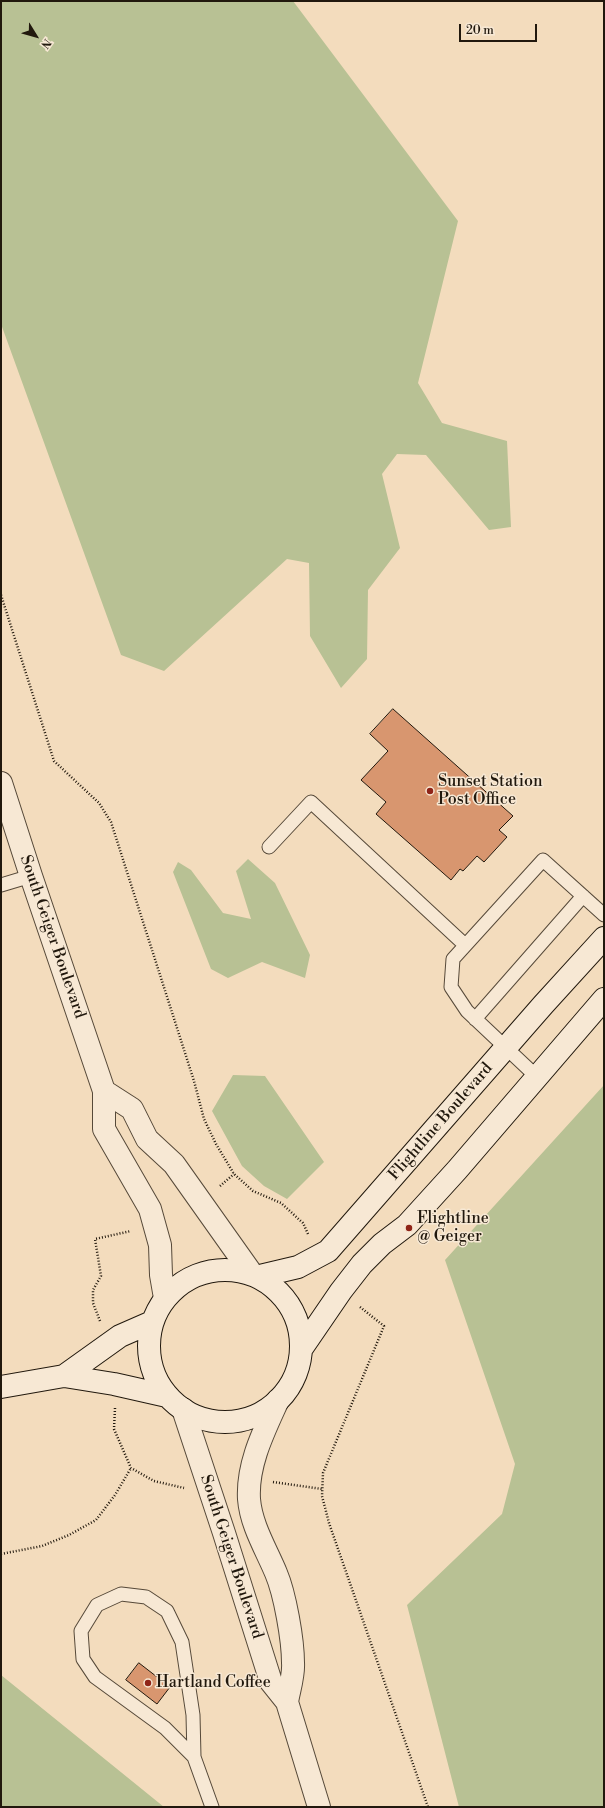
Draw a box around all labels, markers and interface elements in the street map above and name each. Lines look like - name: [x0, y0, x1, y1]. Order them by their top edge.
- north arrow: [16, 16, 56, 56]
- scale bar: [461, 16, 539, 42]
- text: 20 m: [466, 23, 494, 38]
- text: N: [37, 36, 54, 51]
- place label: Sunset Station Post Office: [438, 772, 543, 810]
- marker: Sunset Station Post Office: [425, 786, 435, 796]
- street label: South Geiger Boulevard: [15, 853, 89, 1021]
- street label: Flightline Boulevard: [385, 1059, 497, 1185]
- place label: Flightline @ Geiger: [417, 1209, 489, 1247]
- marker: Flightline @ Geiger: [404, 1223, 414, 1233]
- street label: South Geiger Boulevard: [195, 1472, 267, 1642]
- place label: Hartland Coffee: [156, 1673, 271, 1693]
- marker: Hartland Coffee: [143, 1678, 153, 1688]

